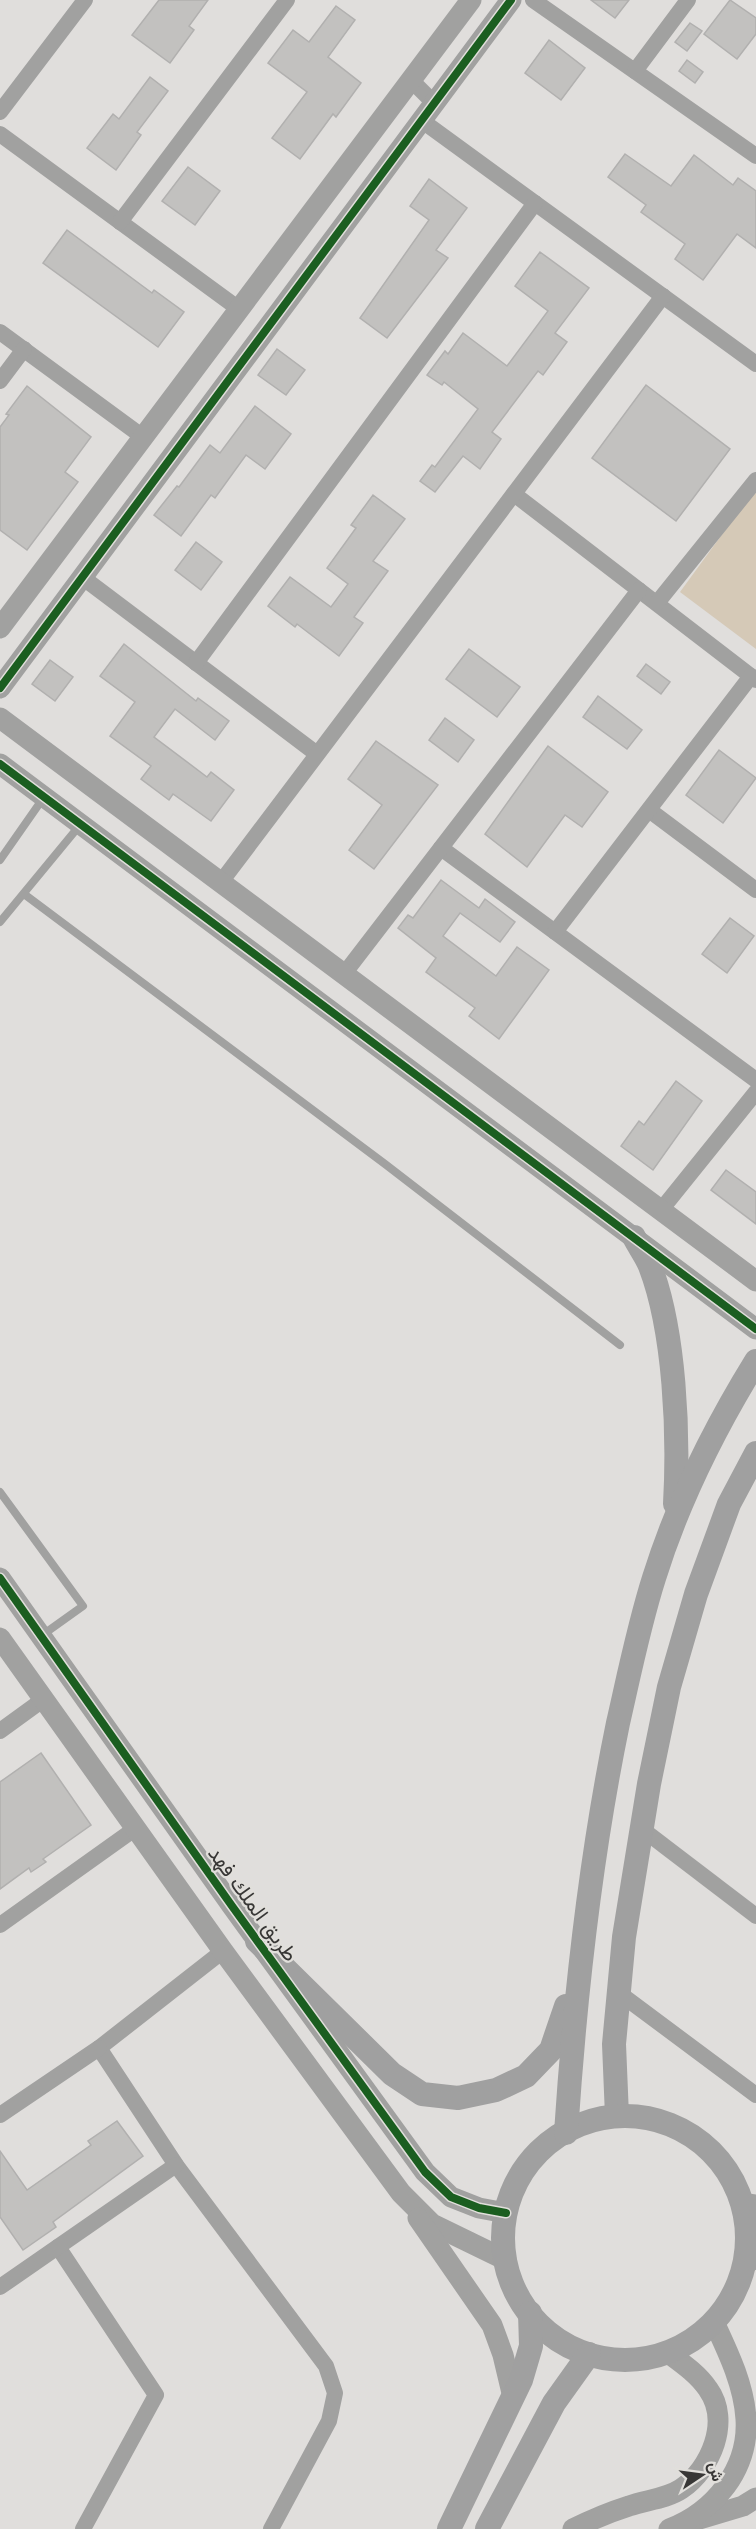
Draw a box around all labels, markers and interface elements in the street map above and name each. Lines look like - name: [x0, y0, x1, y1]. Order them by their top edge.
- street label: طريق الملك فهد: [202, 1842, 303, 1967]
- north arrow: [672, 2445, 732, 2505]
- text: ش: [705, 2460, 727, 2483]

